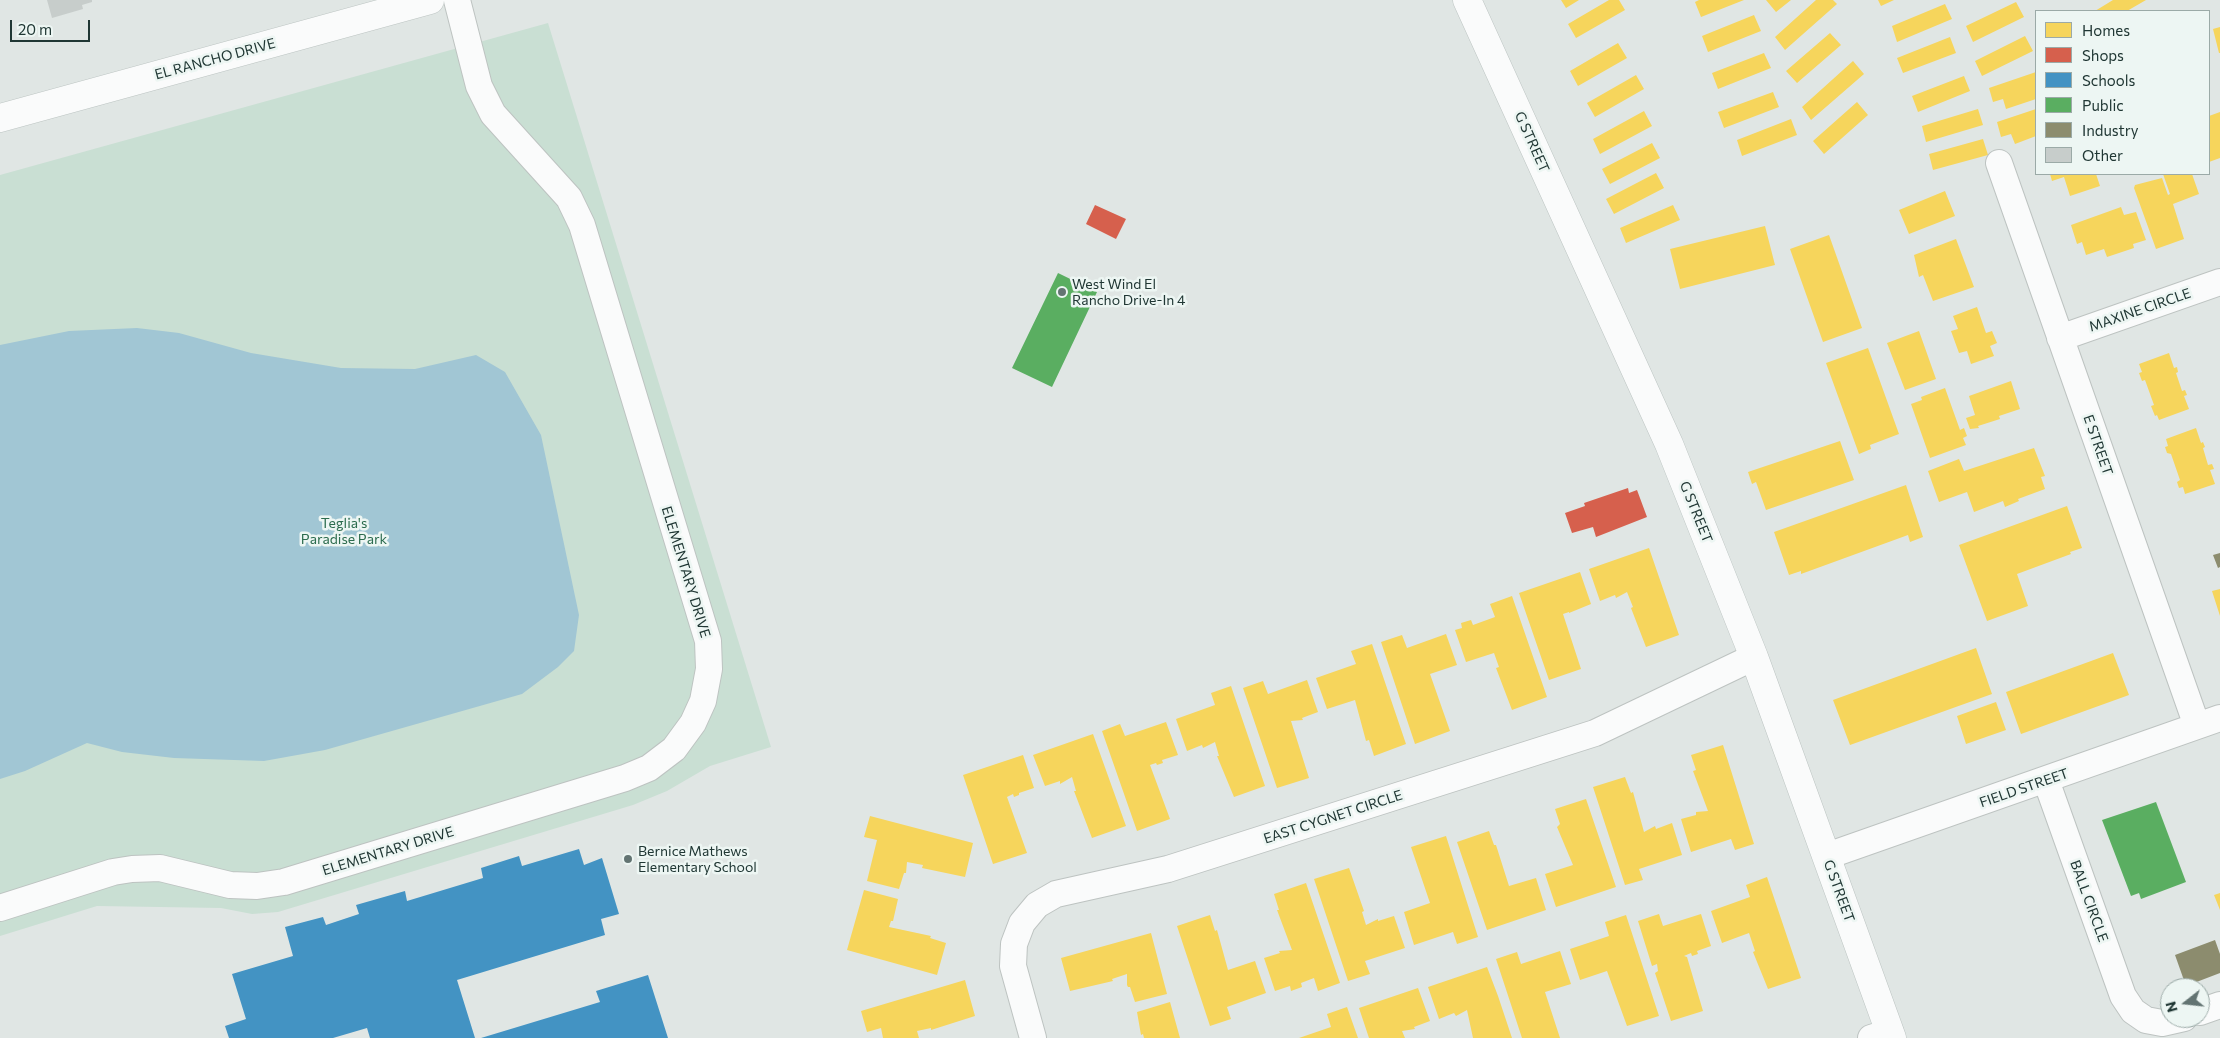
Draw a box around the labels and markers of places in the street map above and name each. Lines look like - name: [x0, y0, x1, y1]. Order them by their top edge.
- place label: West Wind El Rancho Drive-In 4: [1072, 276, 1185, 308]
- marker: West Wind El Rancho Drive-In 4: [1056, 286, 1068, 298]
- place label: Bernice Mathews Elementary School: [638, 843, 757, 876]
- marker: Bernice Mathews Elementary School: [622, 853, 634, 865]

